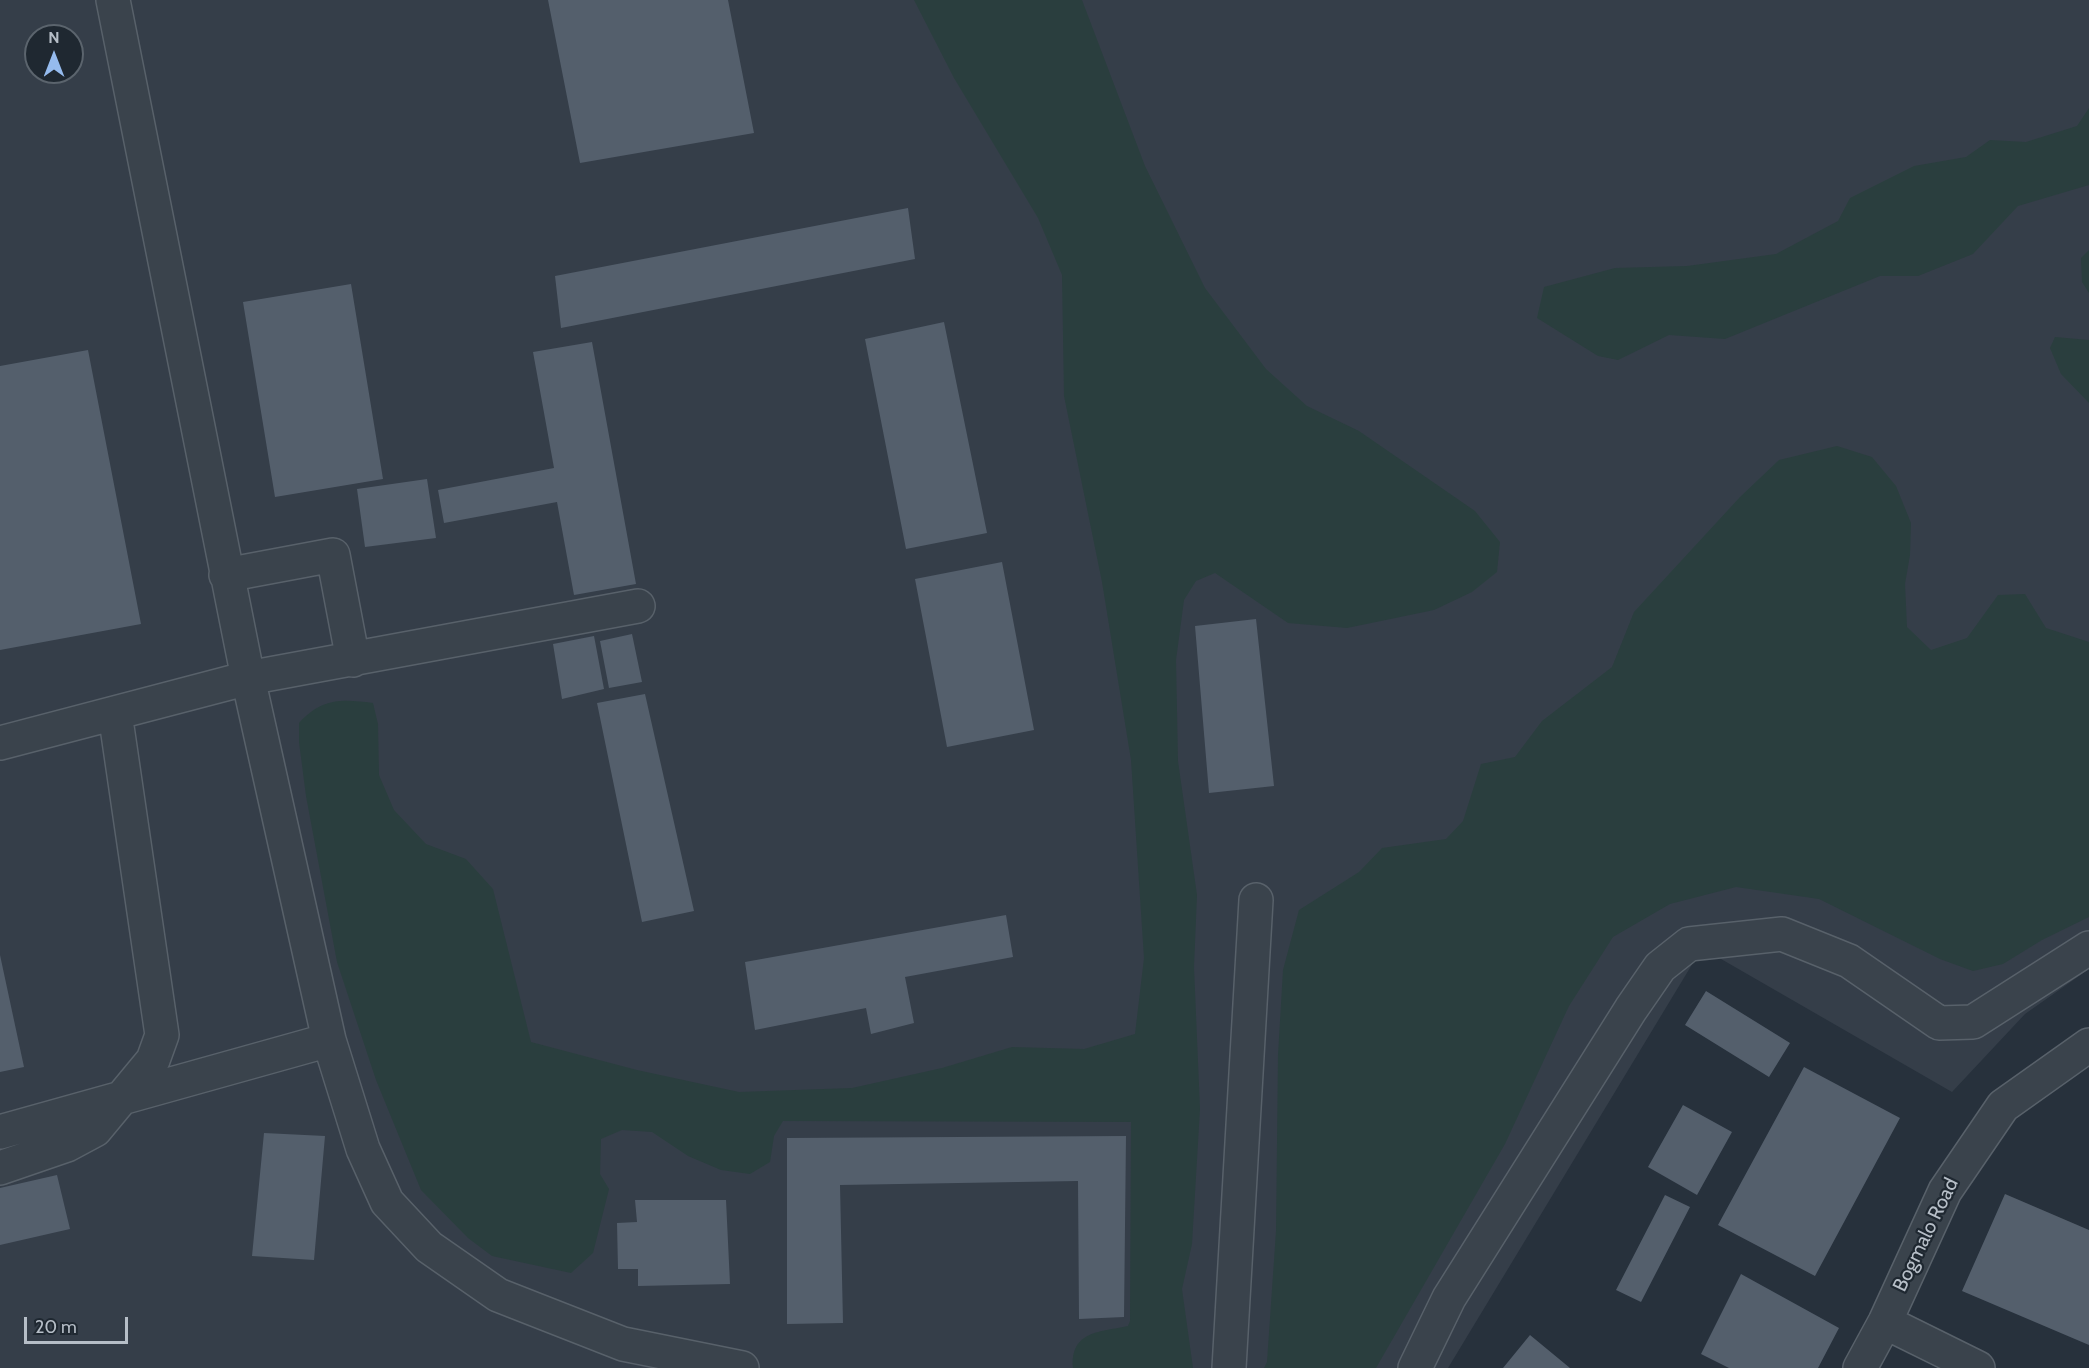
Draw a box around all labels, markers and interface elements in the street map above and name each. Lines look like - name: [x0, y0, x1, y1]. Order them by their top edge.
- north arrow: [24, 24, 84, 84]
- text: N: [48, 28, 60, 47]
- street label: Bogmalo Road: [1888, 1174, 1964, 1296]
- scale bar: [27, 1305, 130, 1343]
- text: 20 m: [35, 1316, 77, 1338]

